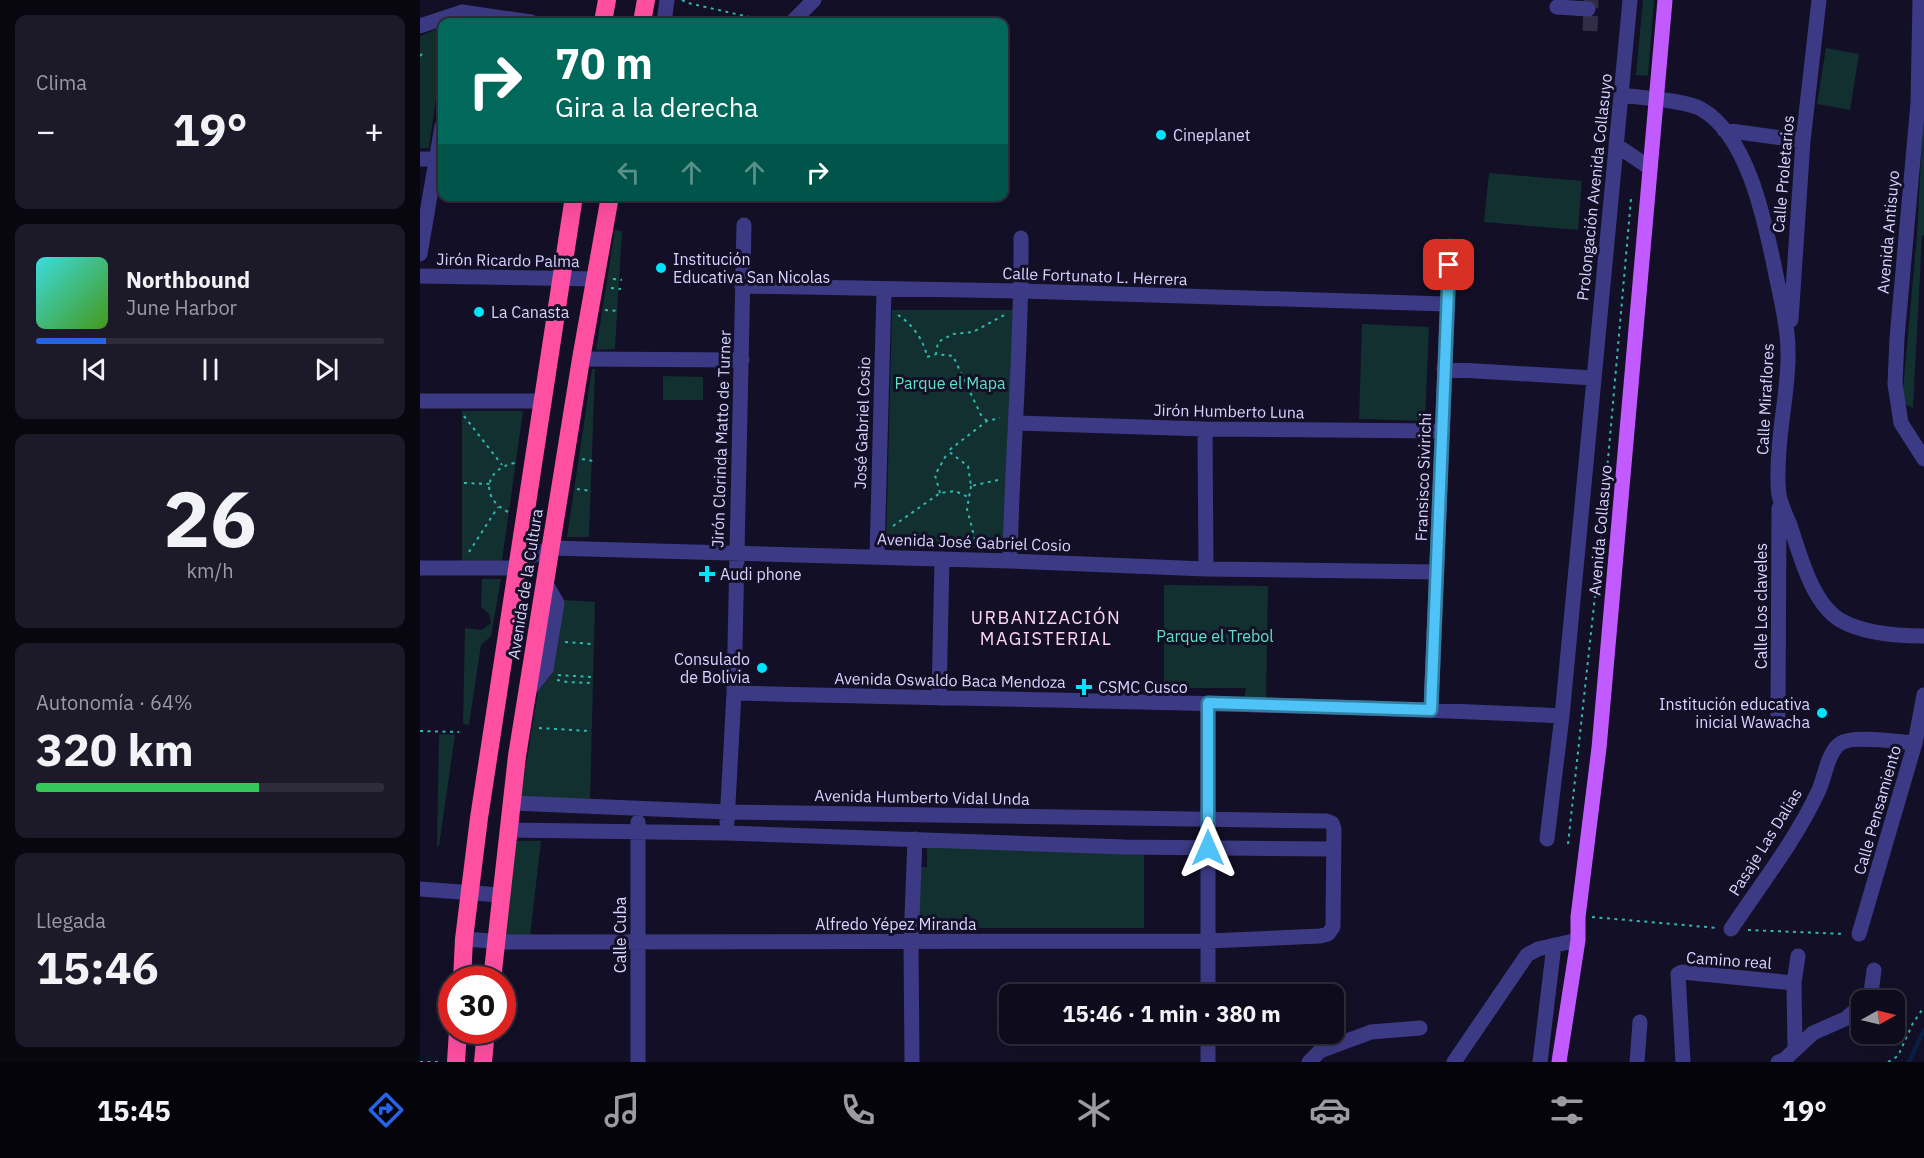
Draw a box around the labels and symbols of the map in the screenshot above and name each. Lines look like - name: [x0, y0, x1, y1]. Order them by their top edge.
- street label: Prolongación Avenida Collasuyo: [1572, 72, 1616, 302]
- street label: Calle Proletarios: [1768, 114, 1798, 234]
- place label: Cineplanet: [1173, 125, 1250, 145]
- marker: Cineplanet: [1154, 128, 1168, 142]
- street label: Avenida Antisuyo: [1873, 169, 1903, 295]
- pin: [1423, 239, 1474, 290]
- street label: Jirón Ricardo Palma: [436, 249, 580, 271]
- place label: Institución Educativa San Nicolas: [673, 249, 830, 287]
- marker: Institución Educativa San Nicolas: [654, 261, 668, 275]
- street label: Calle Fortunato L. Herrera: [1002, 263, 1188, 289]
- place label: La Canasta: [491, 302, 570, 322]
- marker: La Canasta: [472, 305, 486, 319]
- street label: Jirón Clorinda Matto de Turner: [707, 330, 735, 548]
- street label: Calle Miraflores: [1752, 343, 1778, 455]
- street label: José Gabriel Cosio: [850, 356, 874, 490]
- park label: Parque el Mapa: [894, 373, 1006, 393]
- street label: Jirón Humberto Luna: [1153, 400, 1305, 422]
- street label: Fransisco Sivirichi: [1411, 412, 1435, 542]
- street label: Avenida Collasuyo: [1584, 464, 1616, 596]
- street label: Avenida de la Cultura: [503, 507, 547, 661]
- street label: Avenida José Gabriel Cosio: [877, 529, 1071, 555]
- street label: Calle Los claveles: [1751, 543, 1771, 669]
- place label: Audi phone: [720, 564, 802, 584]
- marker: Audi phone: [698, 565, 716, 583]
- district label: URBANIZACIÓN MAGISTERIAL: [971, 606, 1121, 650]
- park label: Parque el Trebol: [1156, 626, 1274, 646]
- place label: Consulado de Bolivia: [674, 649, 750, 687]
- marker: Consulado de Bolivia: [755, 661, 769, 675]
- street label: Avenida Oswaldo Baca Mendoza: [834, 668, 1066, 692]
- place label: CSMC Cusco: [1098, 677, 1188, 697]
- marker: CSMC Cusco: [1075, 678, 1093, 696]
- place label: Institución educativa inicial Wawacha: [1659, 694, 1810, 732]
- marker: Institución educativa inicial Wawacha: [1815, 706, 1829, 720]
- street label: Calle Pensamiento: [1849, 743, 1905, 877]
- street label: Avenida Humberto Vidal Unda: [814, 785, 1030, 809]
- street label: Pasaje Las Dalias: [1724, 785, 1806, 899]
- position arrow: [1176, 816, 1240, 880]
- street label: Calle Cuba: [610, 896, 630, 973]
- street label: Alfredo Yépez Miranda: [815, 914, 977, 934]
- street label: Camino real: [1686, 947, 1772, 973]
- speed limit sign: 30: [438, 966, 516, 1044]
- north arrow: [1851, 990, 1905, 1044]

